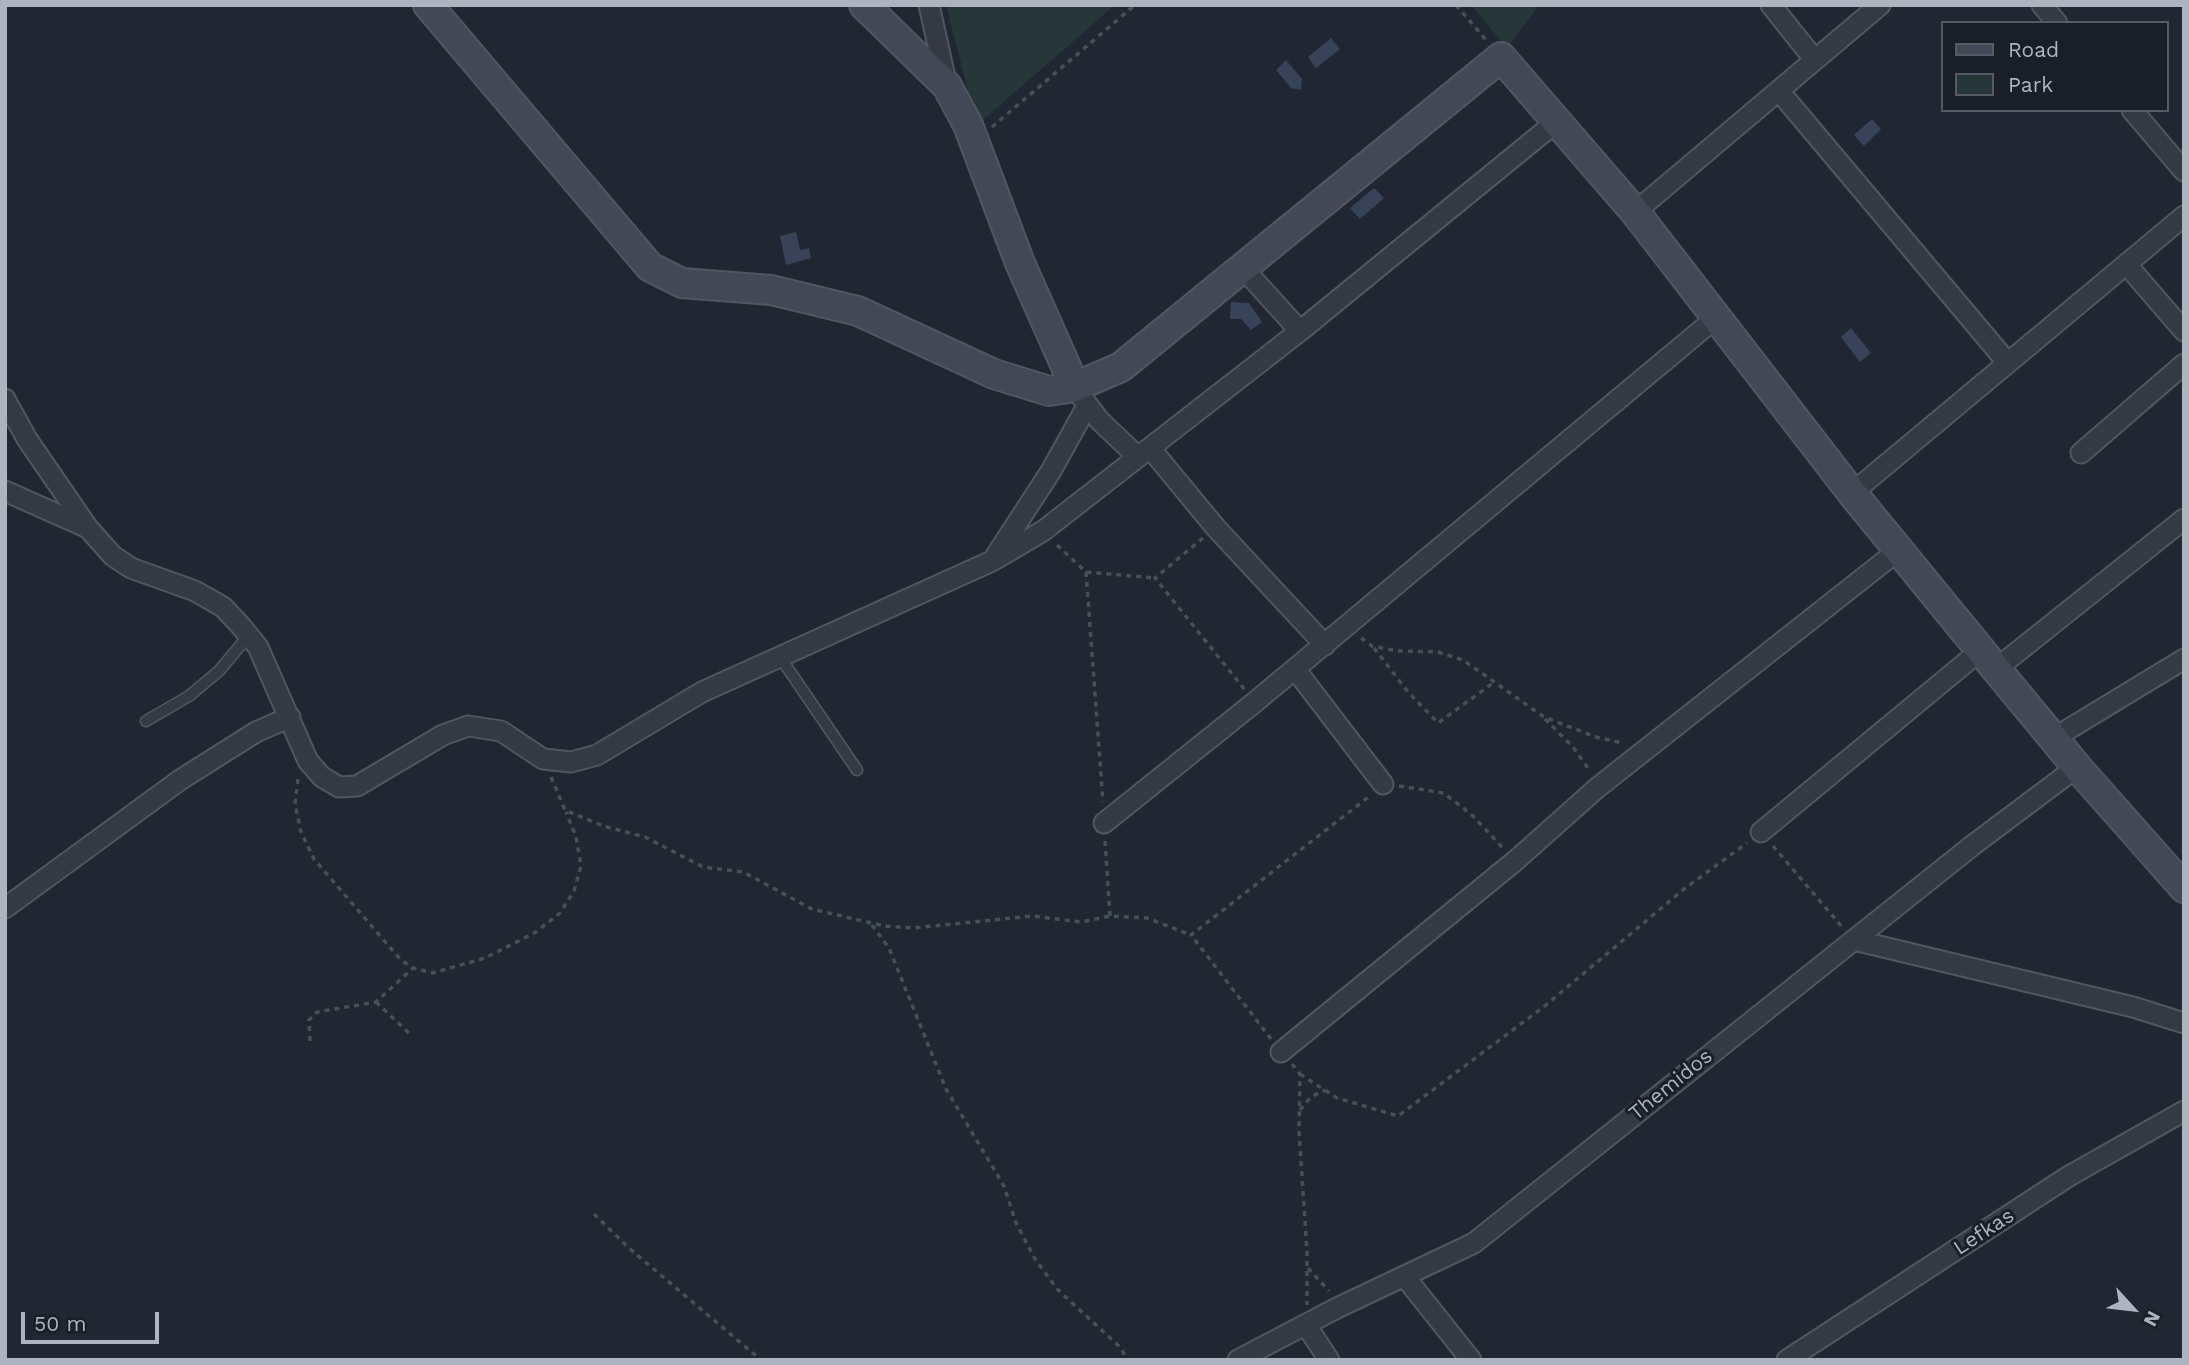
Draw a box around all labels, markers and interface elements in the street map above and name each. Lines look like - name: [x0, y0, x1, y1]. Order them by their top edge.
- legend: [1940, 21, 2168, 112]
- text: Road: [2008, 37, 2059, 62]
- text: Park: [2008, 72, 2053, 97]
- street label: Themidos: [1624, 1044, 1718, 1126]
- street label: Lefkas: [1949, 1203, 2019, 1261]
- north arrow: [2098, 1274, 2168, 1344]
- scale bar: [24, 1298, 163, 1342]
- text: N: [2139, 1307, 2166, 1330]
- text: 50 m: [34, 1311, 86, 1336]

